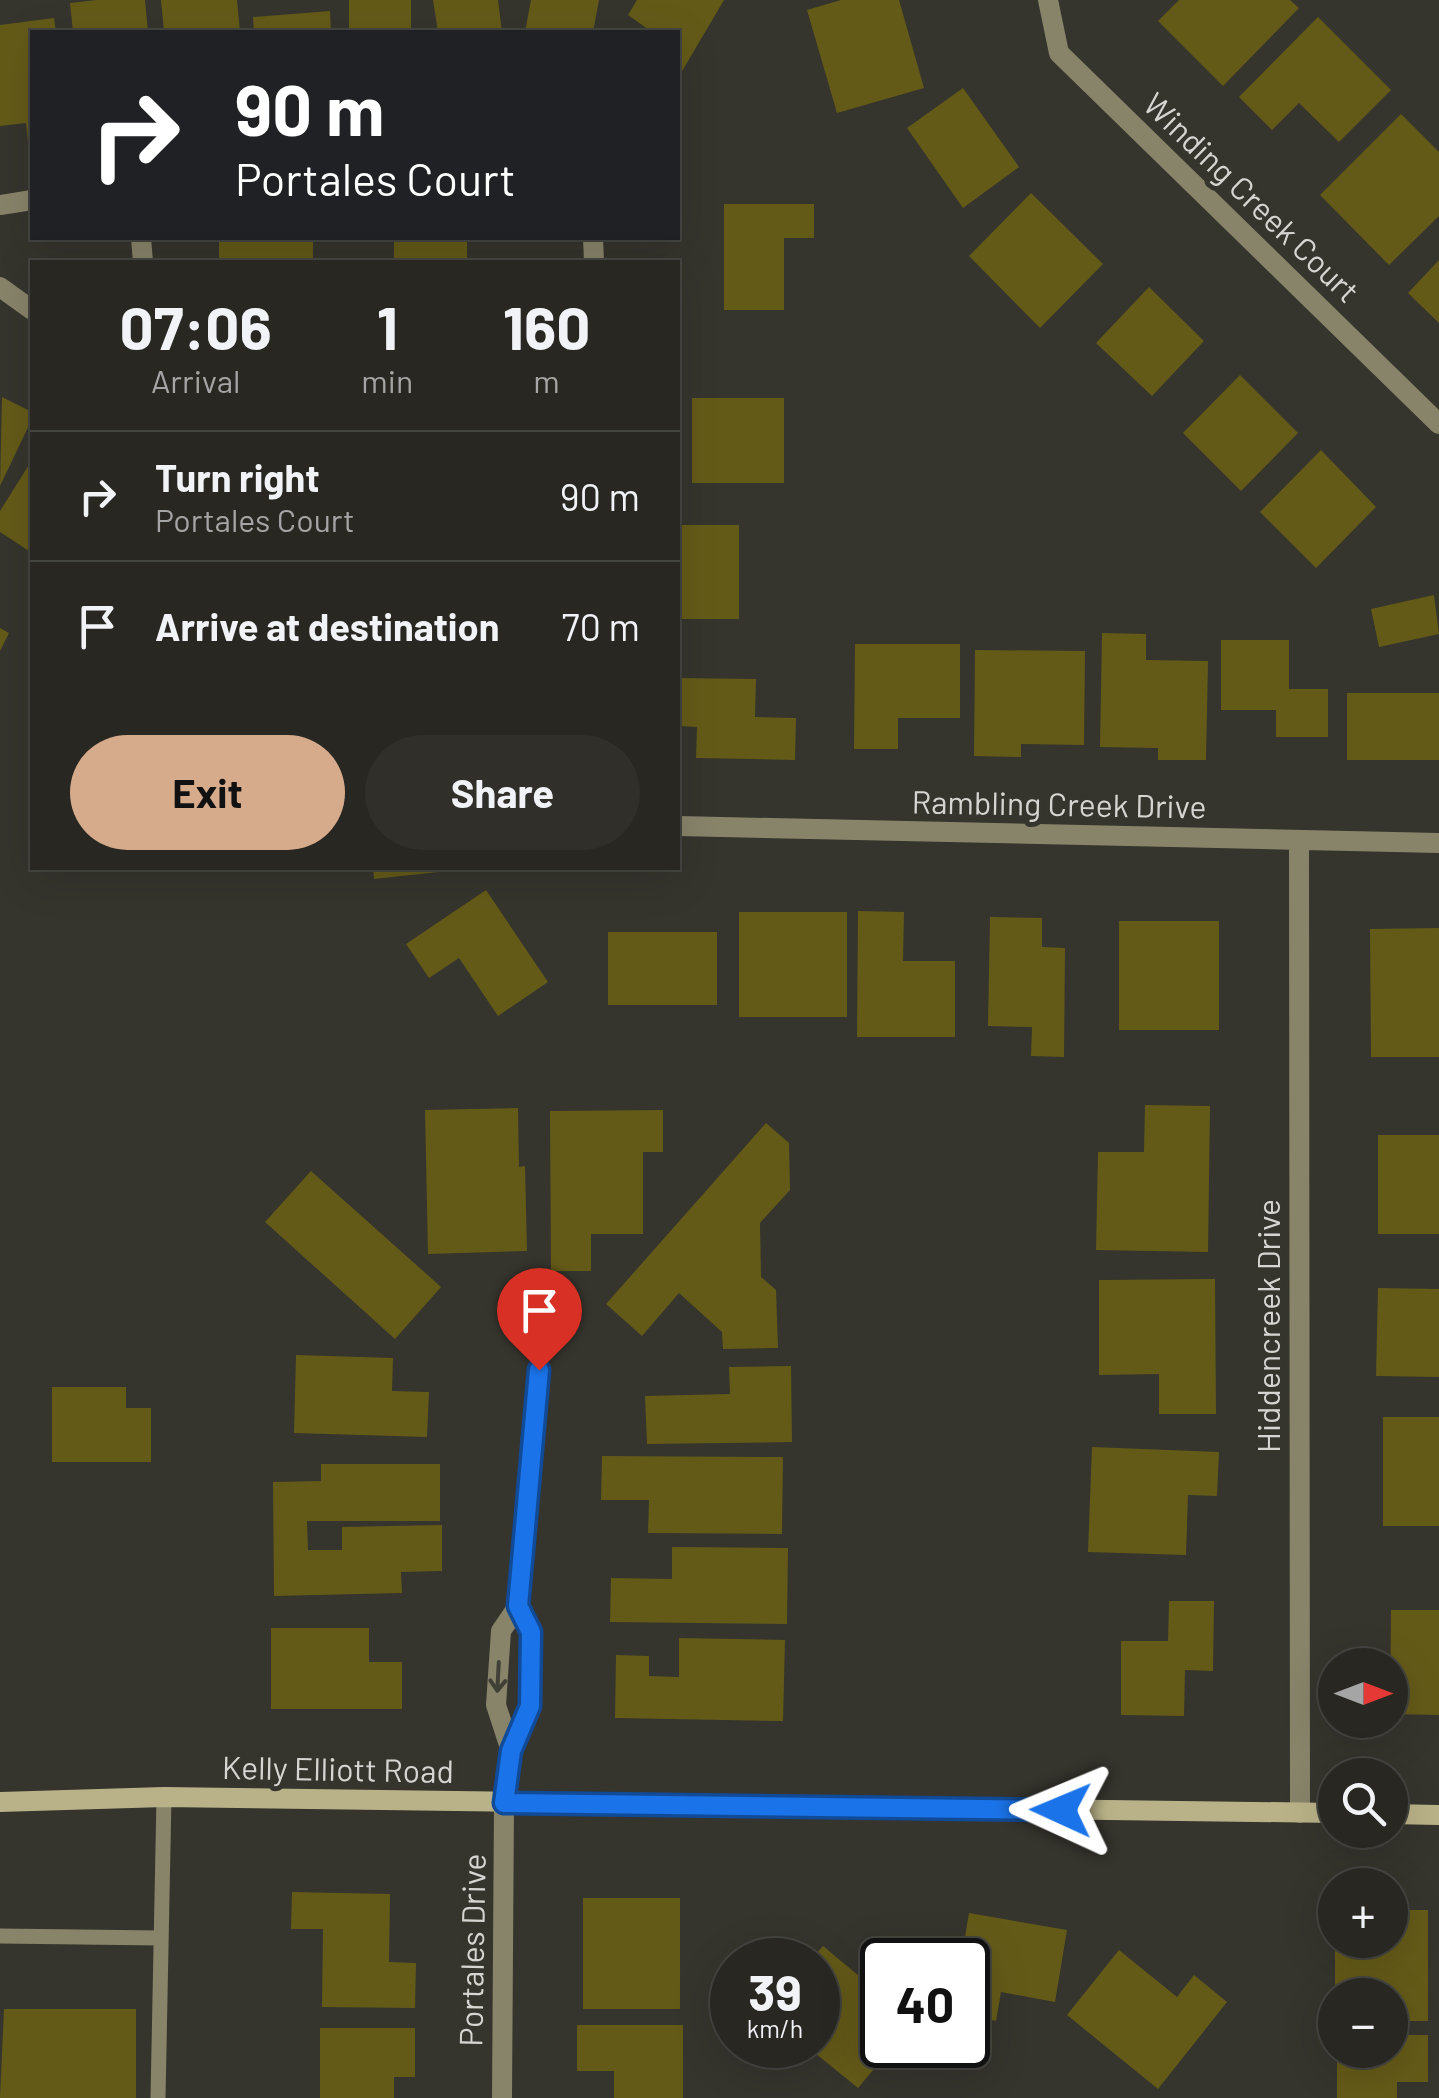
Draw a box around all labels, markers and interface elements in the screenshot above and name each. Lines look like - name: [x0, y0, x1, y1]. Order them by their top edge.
- text: 90 m: [235, 66, 385, 150]
- icon: right: [70, 70, 200, 200]
- street label: Winding Creek Court: [1137, 84, 1368, 309]
- text: Portales Court: [235, 151, 516, 205]
- text: 07:06: [120, 290, 272, 362]
- text: 1: [377, 290, 398, 362]
- text: 160: [503, 290, 590, 362]
- text: Arrival: [151, 361, 240, 399]
- text: min: [361, 361, 413, 399]
- text: m: [533, 361, 560, 399]
- text: Turn right: [155, 454, 320, 500]
- icon: right: [70, 469, 125, 524]
- text: 90 m: [560, 473, 640, 519]
- text: Portales Court: [155, 500, 355, 538]
- icon: arrive: [70, 599, 125, 654]
- text: Arrive at destination: [155, 603, 500, 649]
- text: 70 m: [562, 603, 640, 649]
- button: Exit: [70, 735, 345, 850]
- button: Share: [365, 735, 640, 850]
- street label: Rambling Creek Drive: [911, 781, 1207, 825]
- street label: Hiddencreek Drive: [1248, 1199, 1286, 1453]
- pin: [497, 1268, 582, 1371]
- icon: arrive: [512, 1283, 567, 1338]
- north arrow: [1318, 1648, 1408, 1738]
- map controls: [1318, 1648, 1408, 2068]
- one-way arrow: [488, 1660, 507, 1692]
- street label: Kelly Elliott Road: [222, 1747, 454, 1789]
- position arrow: [1009, 1758, 1113, 1862]
- button: search: [1318, 1758, 1408, 1848]
- street label: Portales Drive: [450, 1853, 492, 2047]
- button: +: [1318, 1868, 1408, 1958]
- speed limit sign: 40: [860, 1938, 990, 2068]
- text: 39: [748, 1961, 802, 2021]
- button: −: [1318, 1978, 1408, 2068]
- text: km/h: [747, 2013, 803, 2043]

